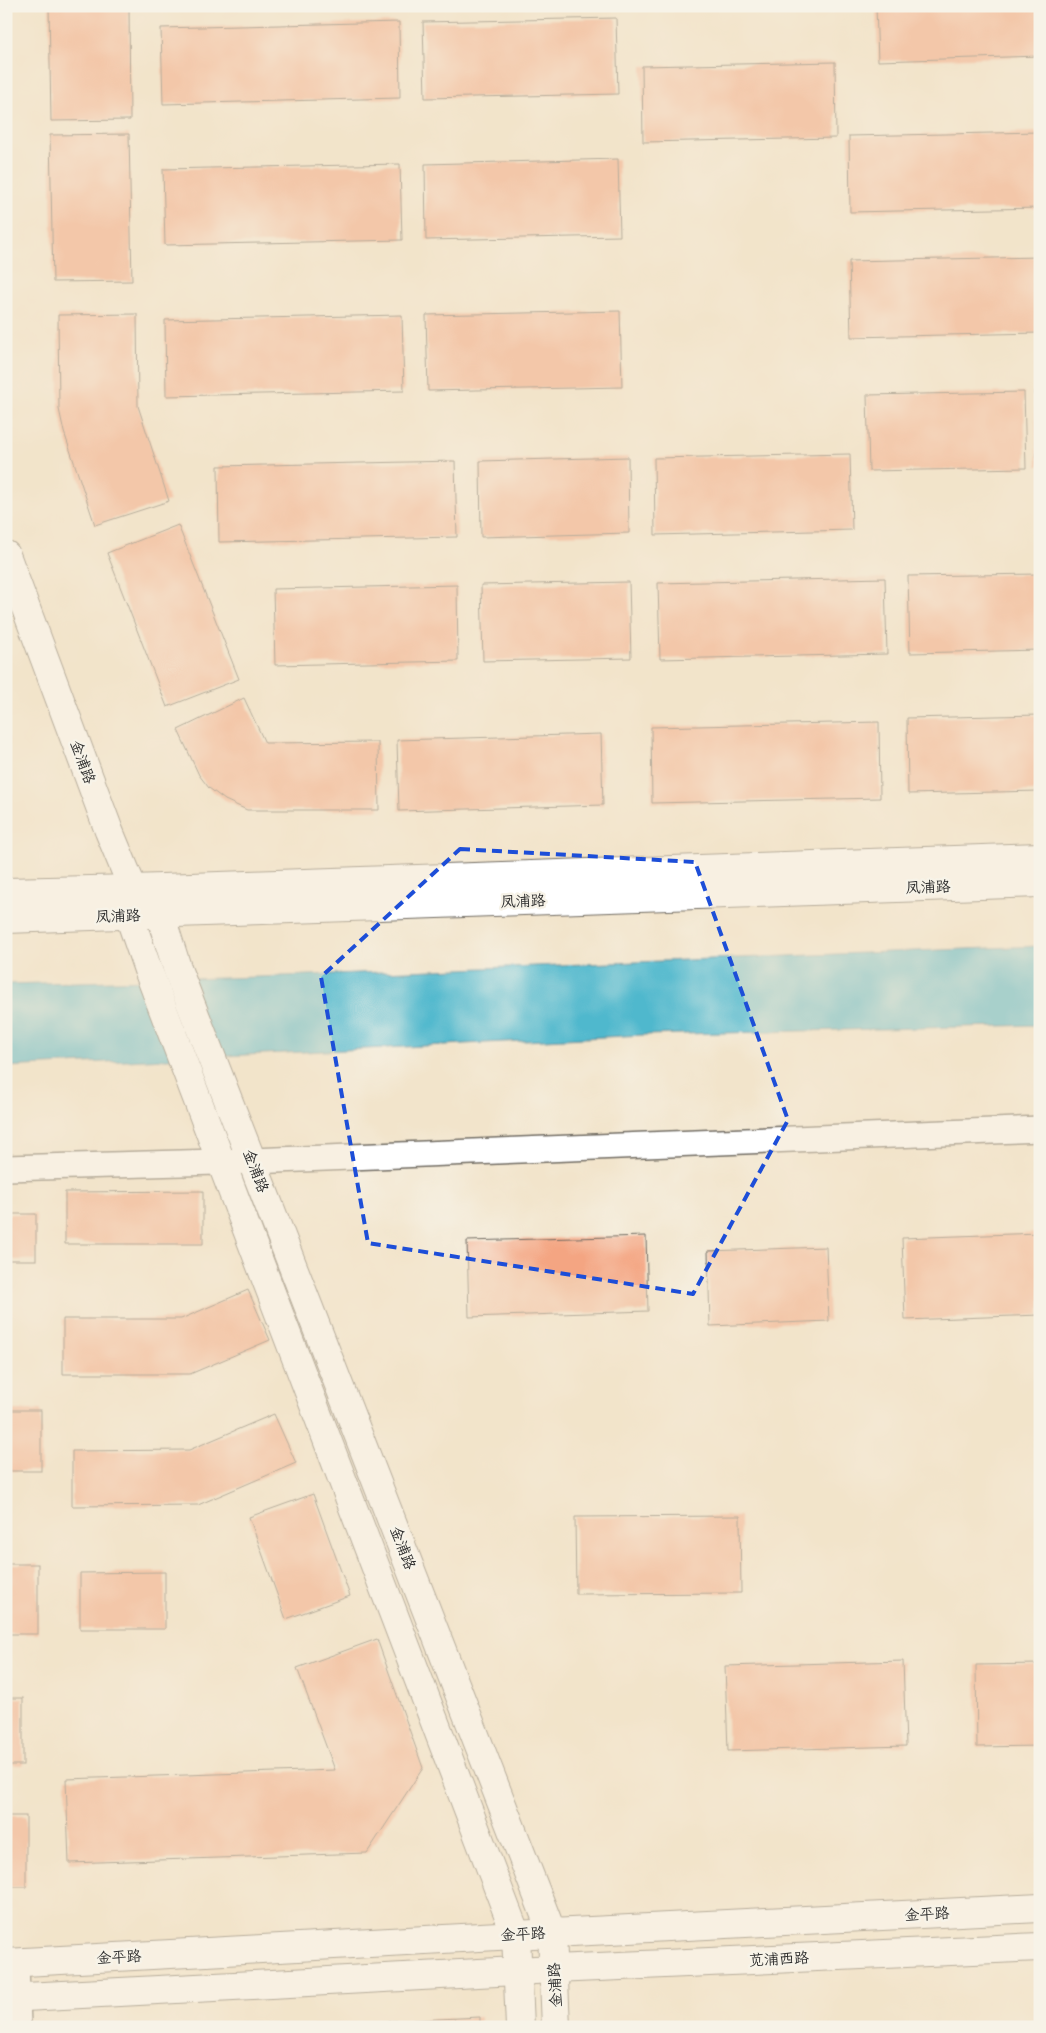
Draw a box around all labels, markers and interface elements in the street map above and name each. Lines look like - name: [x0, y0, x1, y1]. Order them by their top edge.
- street label: 金浦路: [63, 737, 101, 788]
- street label: 凤浦路: [905, 875, 951, 901]
- street label: 凤浦路: [500, 889, 546, 915]
- street label: 凤浦路: [95, 904, 141, 930]
- street label: 金浦路: [236, 1146, 274, 1197]
- street label: 金浦路: [383, 1523, 421, 1574]
- street label: 金平路: [904, 1902, 950, 1928]
- street label: 金平路: [500, 1922, 546, 1948]
- street label: 金平路: [96, 1945, 142, 1971]
- street label: 苋浦西路: [748, 1946, 810, 1974]
- street label: 金浦路: [543, 1962, 569, 2008]

